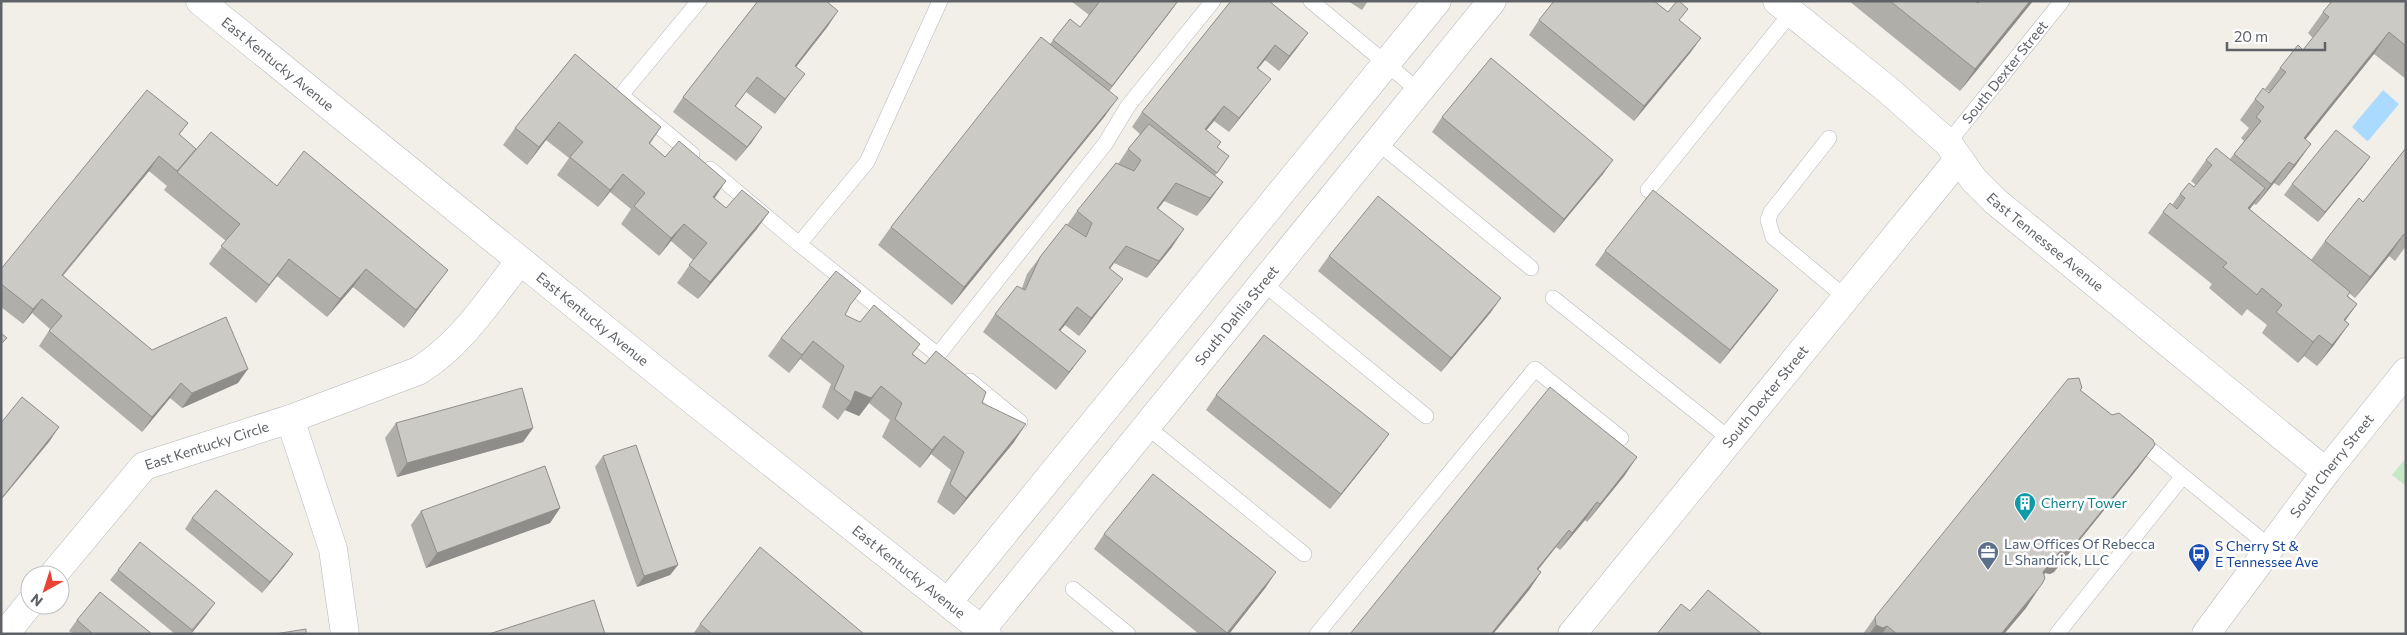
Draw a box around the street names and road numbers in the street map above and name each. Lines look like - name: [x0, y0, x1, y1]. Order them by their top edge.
- street label: East Kentucky Avenue: [218, 13, 338, 114]
- street label: South Dexter Street: [1958, 17, 2051, 127]
- street label: East Tennessee Avenue: [1983, 189, 2107, 294]
- street label: South Dahlia Street: [1191, 262, 1282, 368]
- street label: East Kentucky Avenue: [533, 268, 652, 369]
- street label: South Dexter Street: [1718, 342, 1812, 451]
- street label: South Cherry Street: [2286, 410, 2377, 521]
- street label: East Kentucky Circle: [143, 417, 271, 473]
- street label: East Kentucky Avenue: [849, 521, 969, 621]

